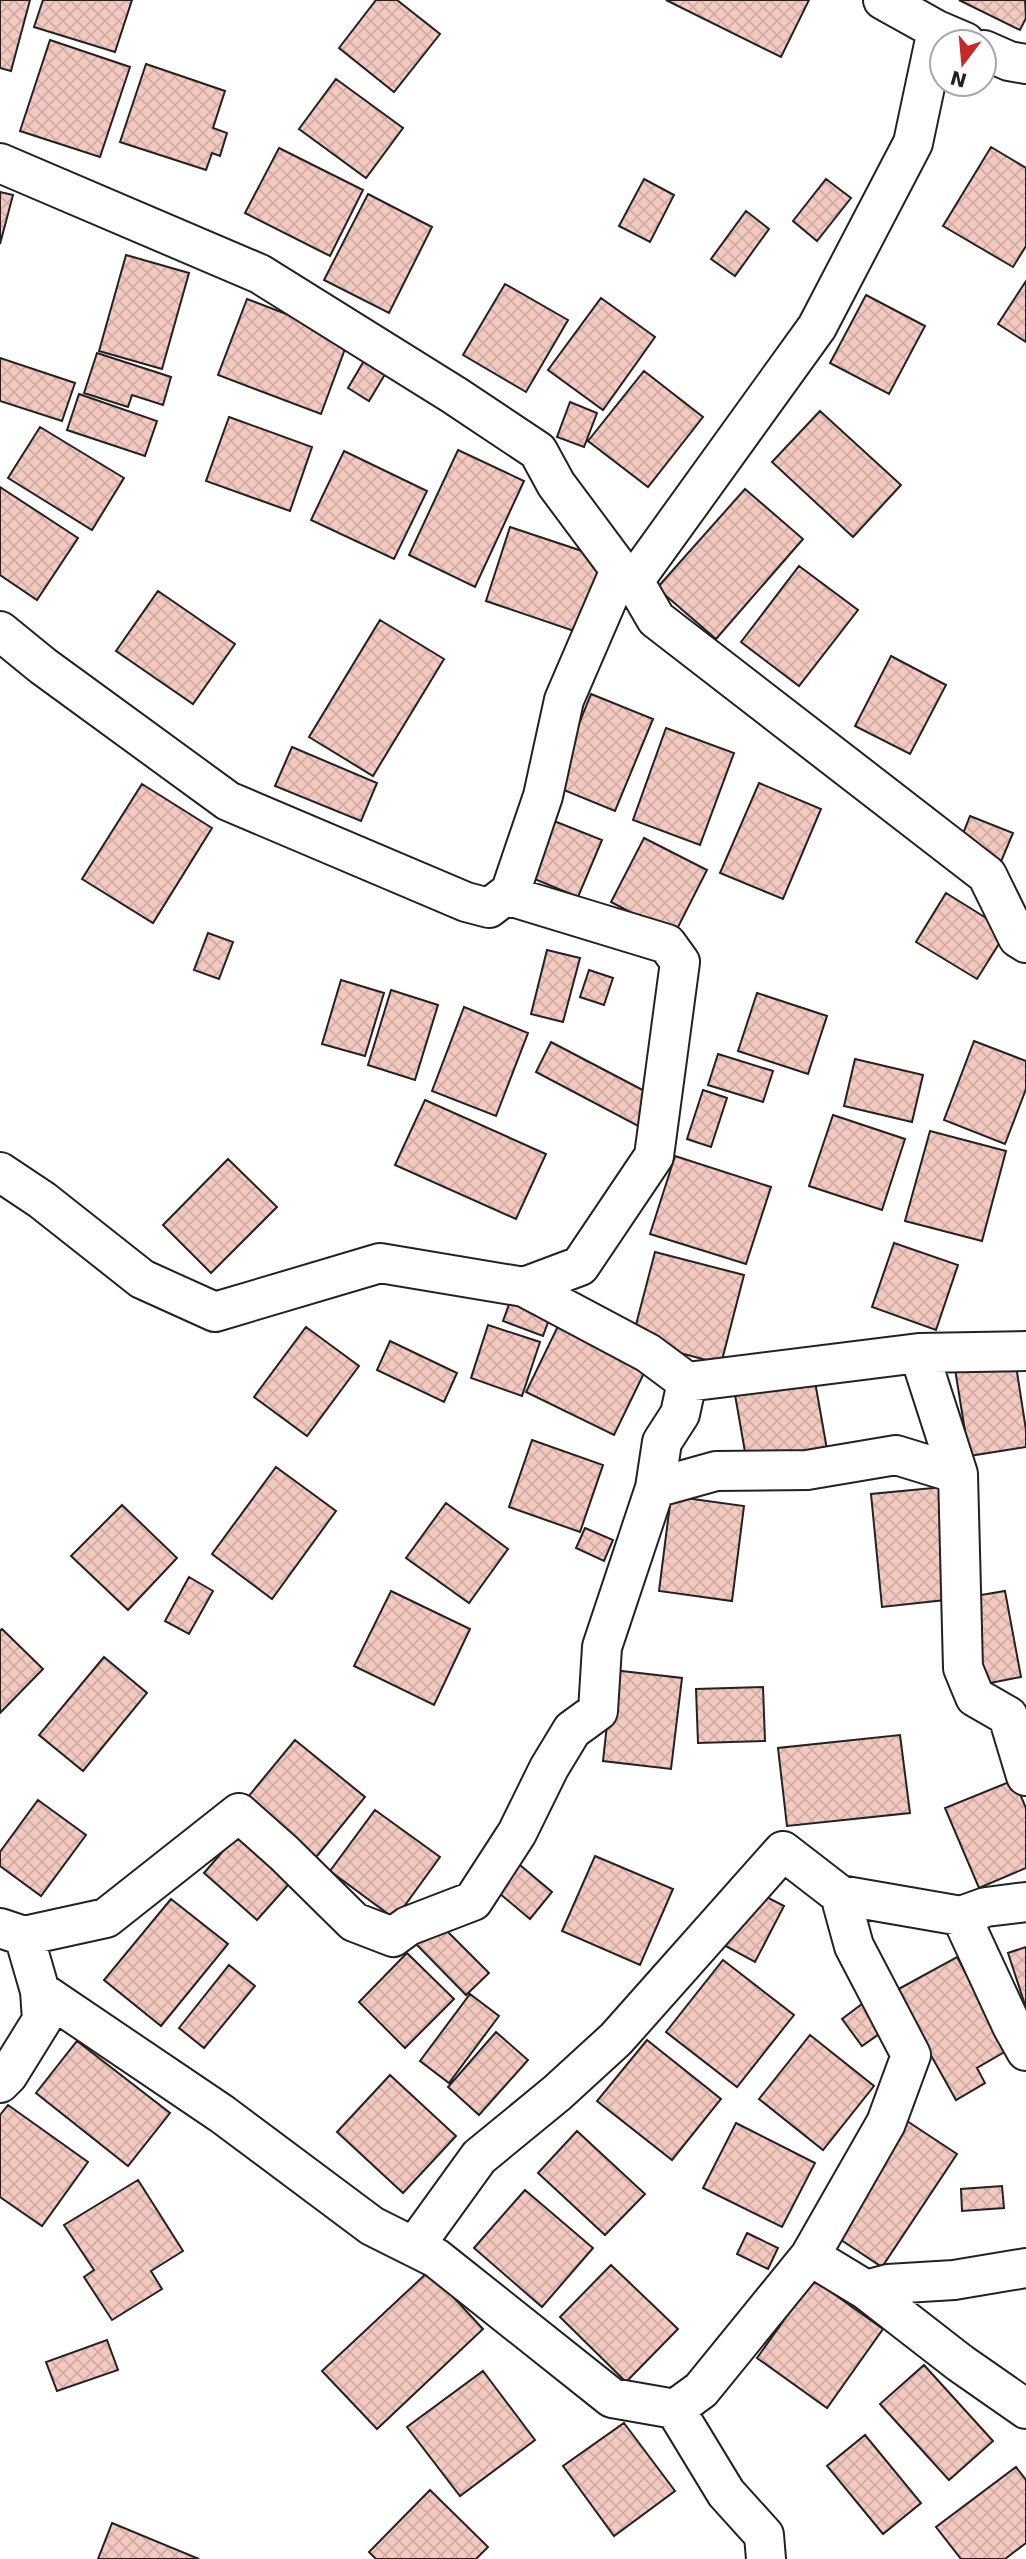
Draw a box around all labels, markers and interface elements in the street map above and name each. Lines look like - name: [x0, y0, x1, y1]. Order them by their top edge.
- north arrow: [928, 28, 998, 98]
- text: N: [948, 67, 969, 92]

